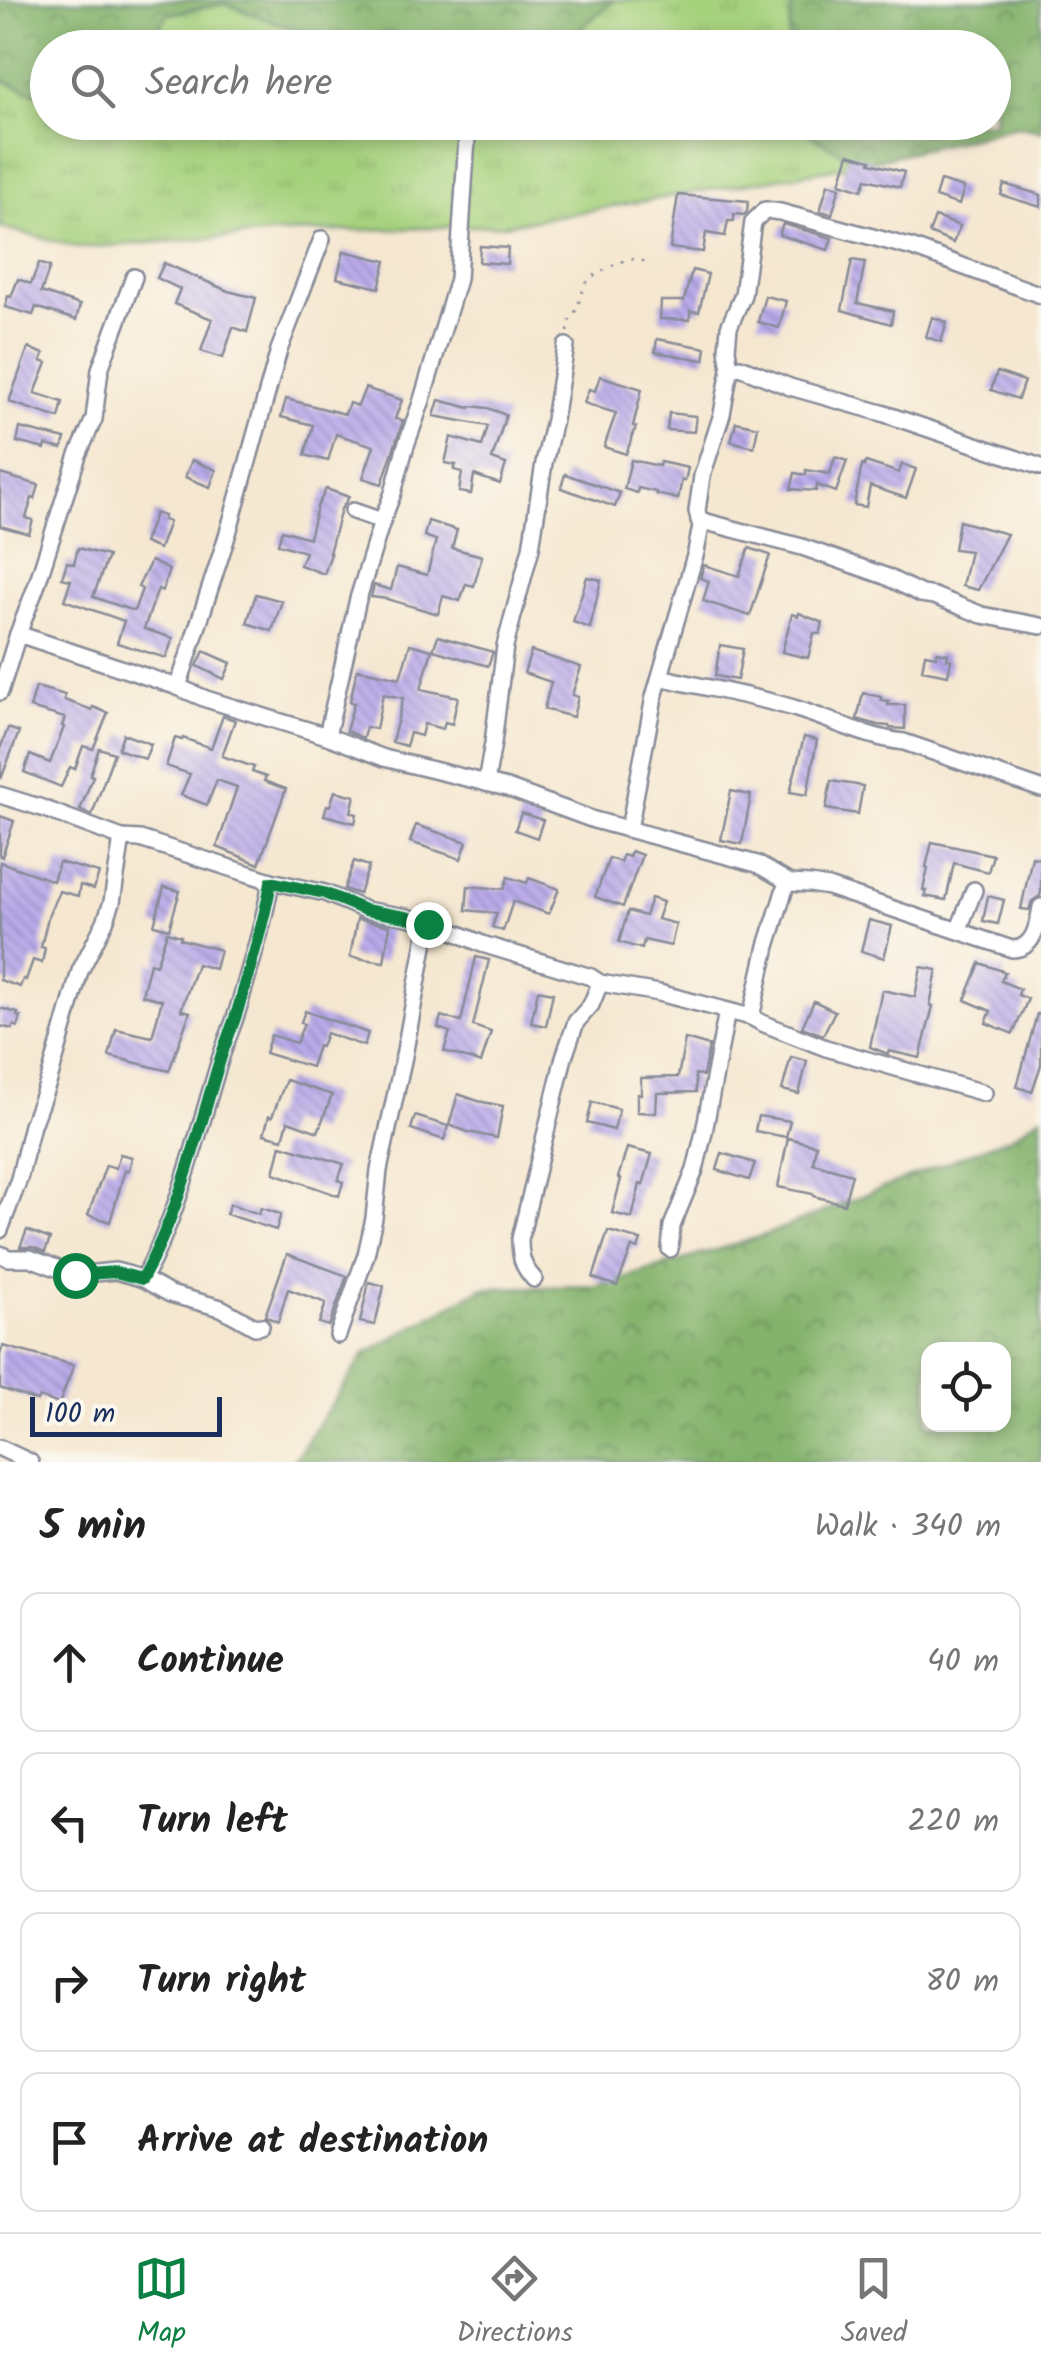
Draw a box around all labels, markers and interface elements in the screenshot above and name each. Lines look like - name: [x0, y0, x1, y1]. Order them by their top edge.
- search box: [30, 30, 1011, 140]
- text: Search here: [145, 55, 332, 115]
- icon: search: [65, 58, 120, 113]
- route end: [406, 902, 452, 948]
- route start: [53, 1253, 99, 1299]
- map controls: [921, 1342, 1011, 1432]
- button: locate: [921, 1342, 1011, 1432]
- scale bar: [30, 1392, 222, 1436]
- text: 100 m: [45, 1392, 115, 1437]
- text: 5 min: [40, 1494, 146, 1561]
- text: Walk · 340 m: [815, 1502, 1001, 1553]
- text: Continue: [137, 1632, 284, 1692]
- icon: ahead: [42, 1635, 97, 1690]
- text: 40 m: [927, 1637, 999, 1688]
- text: Turn left: [137, 1792, 288, 1852]
- icon: left: [42, 1795, 97, 1850]
- text: 220 m: [908, 1797, 999, 1848]
- text: Turn right: [137, 1952, 306, 2012]
- icon: right: [42, 1955, 97, 2010]
- text: 80 m: [925, 1957, 999, 2008]
- text: Arrive at destination: [137, 2112, 488, 2172]
- icon: arrive: [42, 2115, 97, 2170]
- tab: Map: [134, 2251, 189, 2356]
- tab: Directions: [457, 2251, 573, 2356]
- tab: Saved: [841, 2251, 907, 2356]

